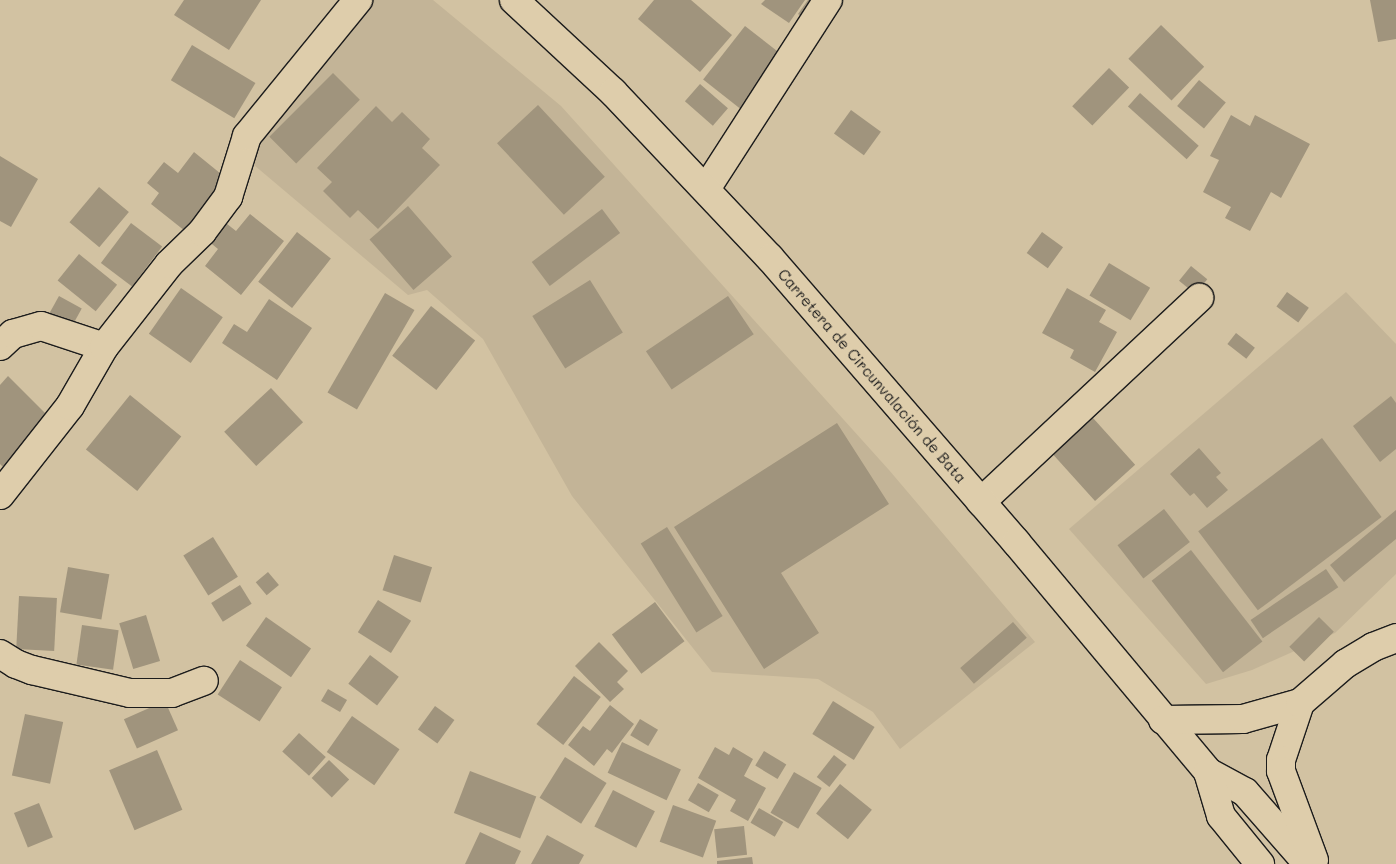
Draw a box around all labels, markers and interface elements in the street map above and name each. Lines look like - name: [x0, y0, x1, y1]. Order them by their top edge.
- street label: Carretera de Circunvalación de Bata: [774, 265, 970, 487]

